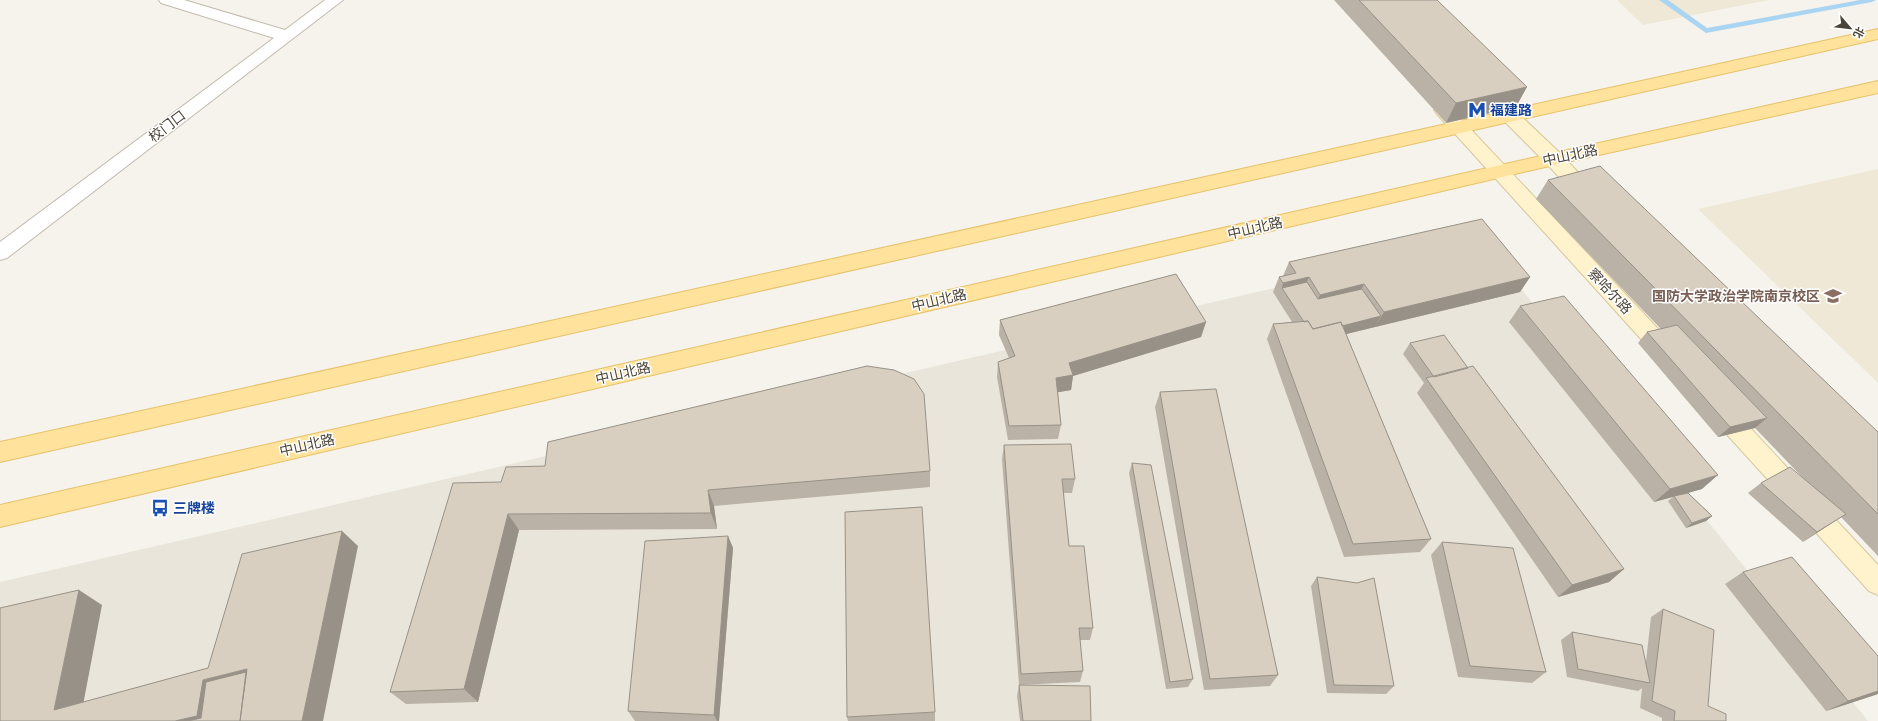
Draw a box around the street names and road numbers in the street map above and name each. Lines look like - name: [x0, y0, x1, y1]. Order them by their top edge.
- street label: 校门口: [145, 107, 189, 145]
- street label: 中山北路: [1541, 141, 1599, 169]
- street label: 中山北路: [1226, 214, 1284, 242]
- street label: 察哈尔路: [1585, 265, 1635, 317]
- street label: 中山北路: [910, 286, 968, 314]
- street label: 中山北路: [594, 359, 652, 387]
- street label: 中山北路: [278, 431, 336, 459]

